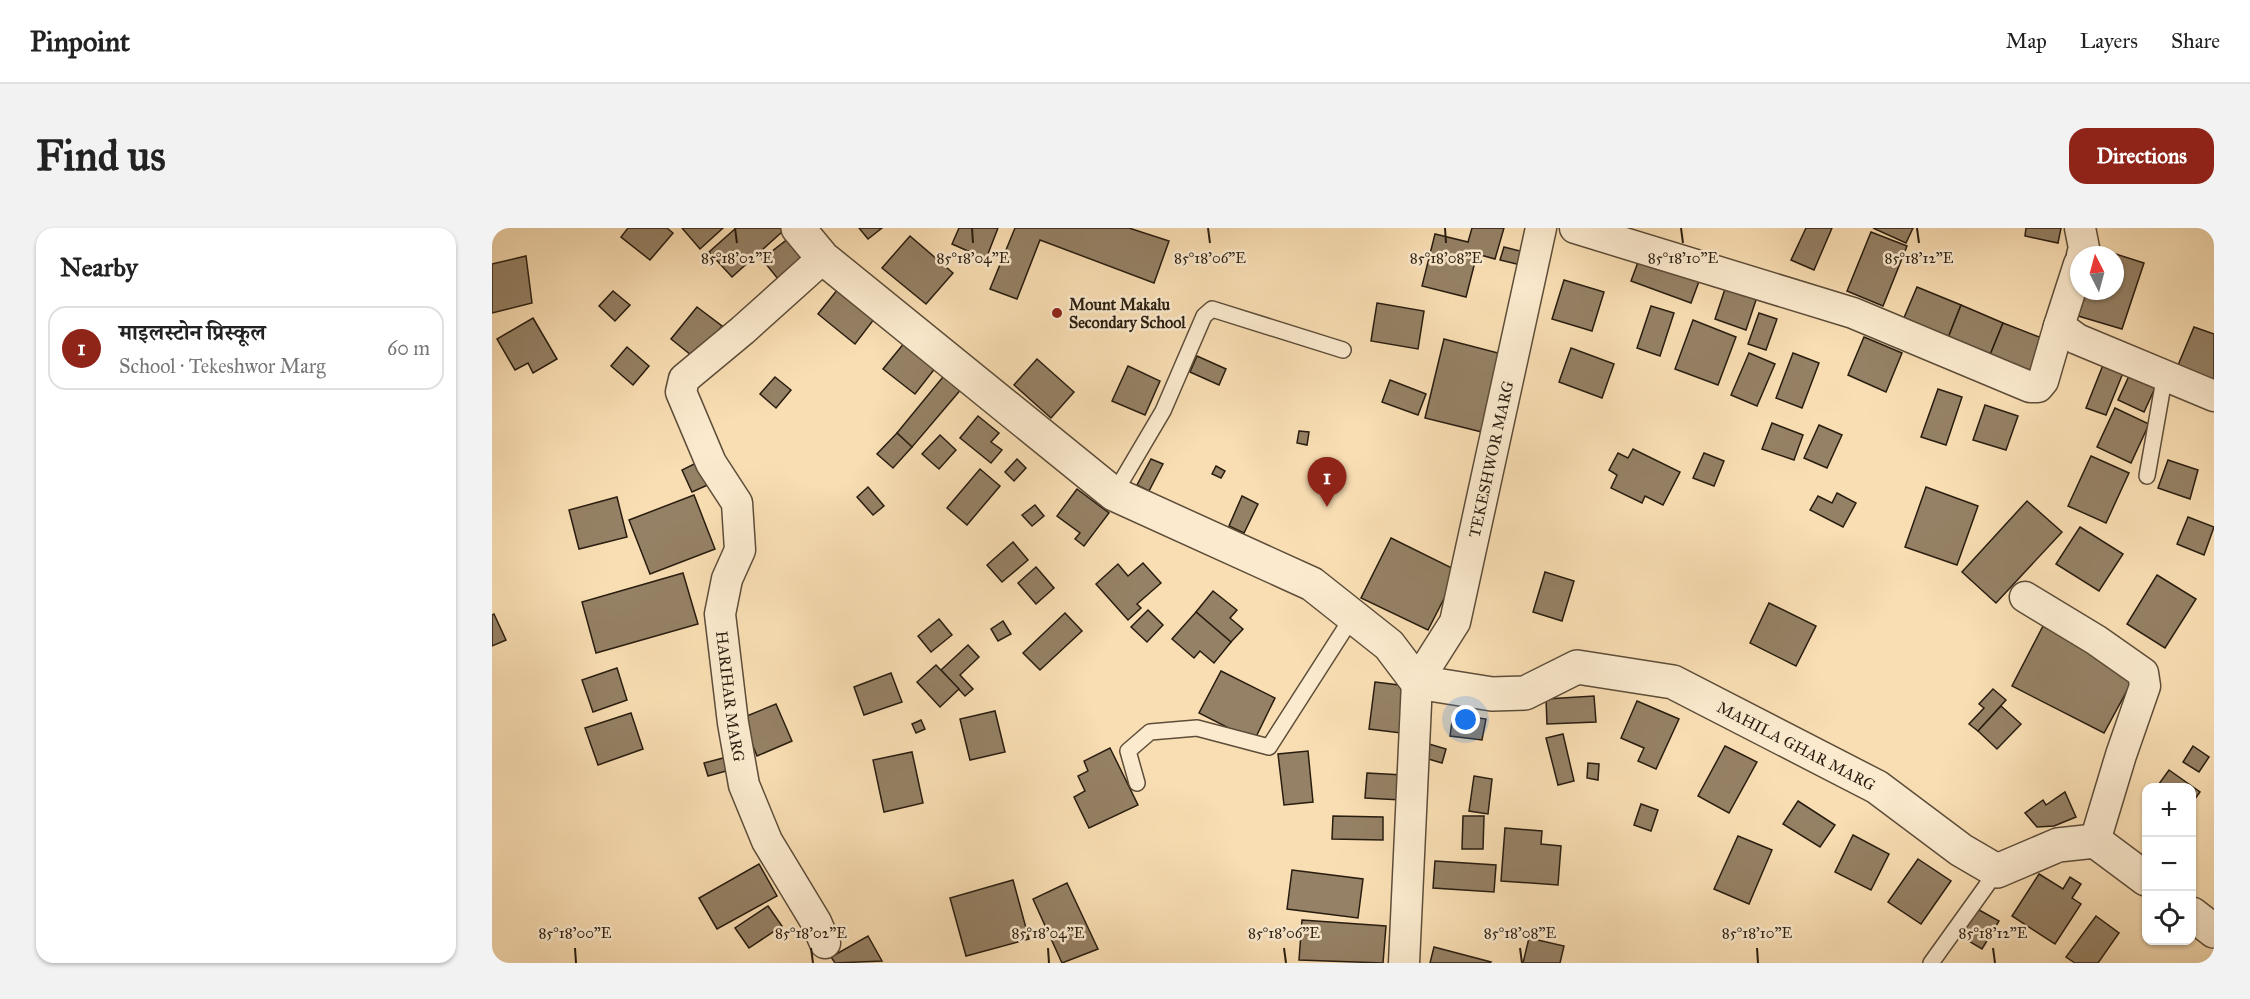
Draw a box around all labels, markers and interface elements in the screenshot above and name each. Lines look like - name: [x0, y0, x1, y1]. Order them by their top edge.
- text: Pinpoint: [30, 24, 130, 59]
- text: Map: [2006, 28, 2047, 54]
- text: Layers: [2080, 28, 2138, 54]
- text: Share: [2171, 28, 2220, 54]
- button: Directions: [2069, 128, 2214, 184]
- text: Find us: [36, 130, 166, 182]
- north arrow: [2070, 246, 2124, 300]
- text: 85°18'02"E: [701, 249, 773, 267]
- text: 85°18'04"E: [937, 249, 1010, 267]
- text: 85°18'06"E: [1174, 249, 1246, 267]
- text: 85°18'08"E: [1410, 249, 1482, 267]
- text: 85°18'10"E: [1648, 249, 1718, 267]
- text: 85°18'12"E: [1884, 249, 1954, 267]
- text: Nearby: [60, 251, 138, 283]
- place label: Mount Makalu Secondary School: [1069, 295, 1186, 333]
- marker: Mount Makalu Secondary School: [1050, 306, 1064, 320]
- text: माइलस्टोन प्रिस्कूल: [119, 319, 266, 346]
- text: 1: [78, 336, 85, 360]
- text: 60 m: [387, 336, 430, 360]
- text: School · Tekeshwor Marg: [119, 354, 326, 378]
- street label: TEKESHWOR MARG: [1465, 379, 1517, 539]
- pin: 1: [1308, 458, 1346, 507]
- street label: HARIHAR MARG: [712, 630, 749, 764]
- street label: MAHILA GHAR MARG: [1714, 697, 1879, 795]
- your location: [1451, 705, 1480, 734]
- map controls: [2142, 783, 2196, 945]
- button: +: [2142, 783, 2196, 837]
- button: −: [2142, 837, 2196, 891]
- button: locate: [2142, 891, 2196, 945]
- text: 85°18'00"E: [538, 924, 612, 942]
- text: 85°18'02"E: [775, 924, 847, 942]
- text: 85°18'04"E: [1012, 924, 1085, 942]
- text: 85°18'06"E: [1248, 924, 1320, 942]
- text: 85°18'08"E: [1484, 924, 1556, 942]
- text: 85°18'10"E: [1722, 924, 1792, 942]
- text: 85°18'12"E: [1958, 924, 2028, 942]

